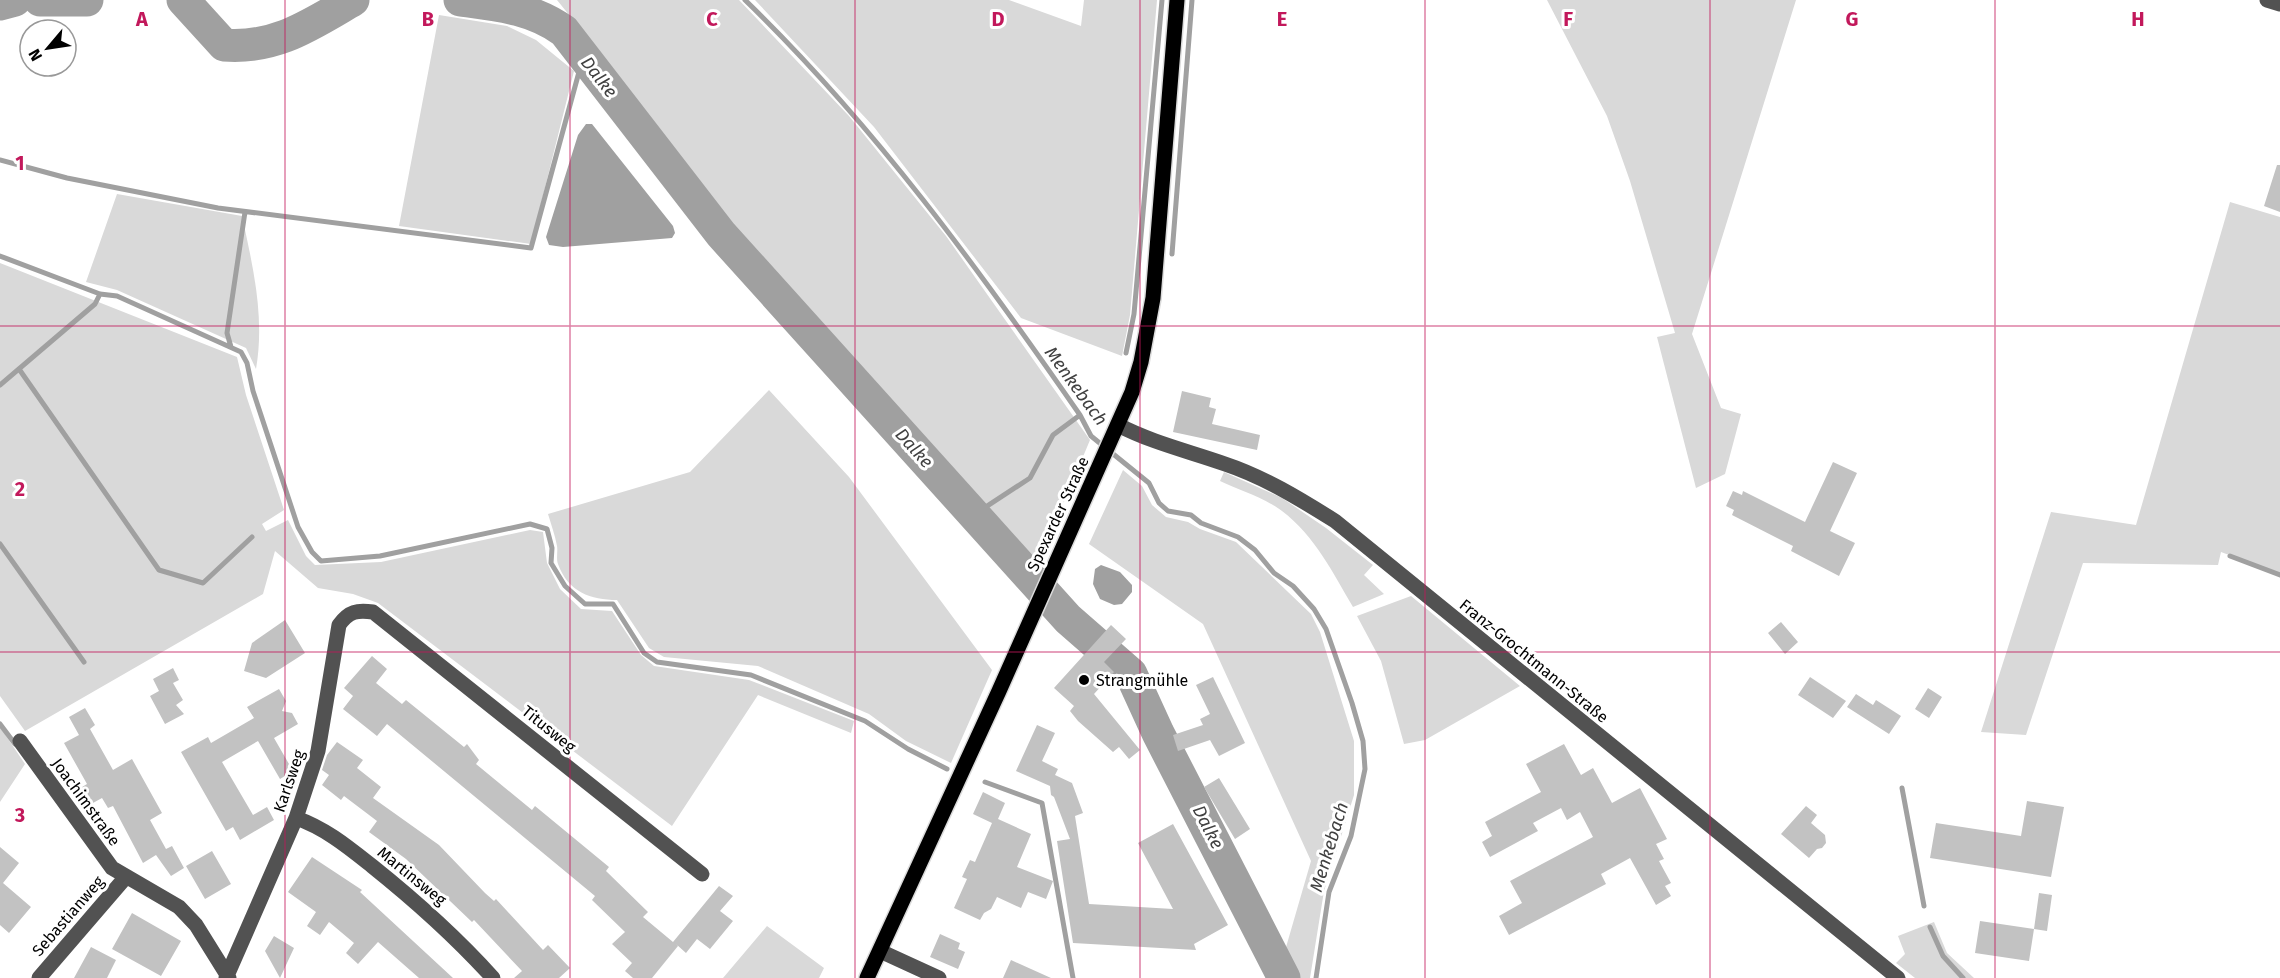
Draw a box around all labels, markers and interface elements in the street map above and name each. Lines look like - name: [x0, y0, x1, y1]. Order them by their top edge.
- text: A: [135, 7, 149, 31]
- text: B: [422, 7, 434, 31]
- text: C: [706, 7, 718, 31]
- text: D: [991, 7, 1005, 31]
- text: E: [1277, 7, 1287, 31]
- text: F: [1563, 7, 1573, 31]
- text: G: [1846, 7, 1858, 31]
- text: H: [2131, 7, 2145, 31]
- north arrow: [18, 18, 78, 78]
- text: N: [24, 46, 46, 64]
- water label: Dalke: [576, 52, 622, 102]
- text: 1: [15, 151, 25, 175]
- water label: Menkebach: [1040, 342, 1112, 430]
- water label: Dalke: [890, 424, 938, 472]
- street label: Spexarder Straße: [1023, 454, 1093, 574]
- text: 2: [15, 477, 25, 501]
- street label: Franz-Grochtmann-Straße: [1456, 595, 1612, 727]
- place label: Strangmühle: [1096, 671, 1188, 690]
- marker: Strangmühle: [1077, 673, 1091, 687]
- street label: Titusweg: [518, 702, 580, 757]
- street label: Karlsweg: [269, 747, 309, 815]
- street label: Joachimstraße: [48, 754, 124, 850]
- water label: Menkebach: [1305, 800, 1353, 894]
- water label: Dalke: [1188, 801, 1228, 853]
- text: 3: [14, 803, 25, 827]
- street label: Martinsweg: [374, 843, 451, 910]
- street label: Sebastianweg: [28, 872, 108, 960]

